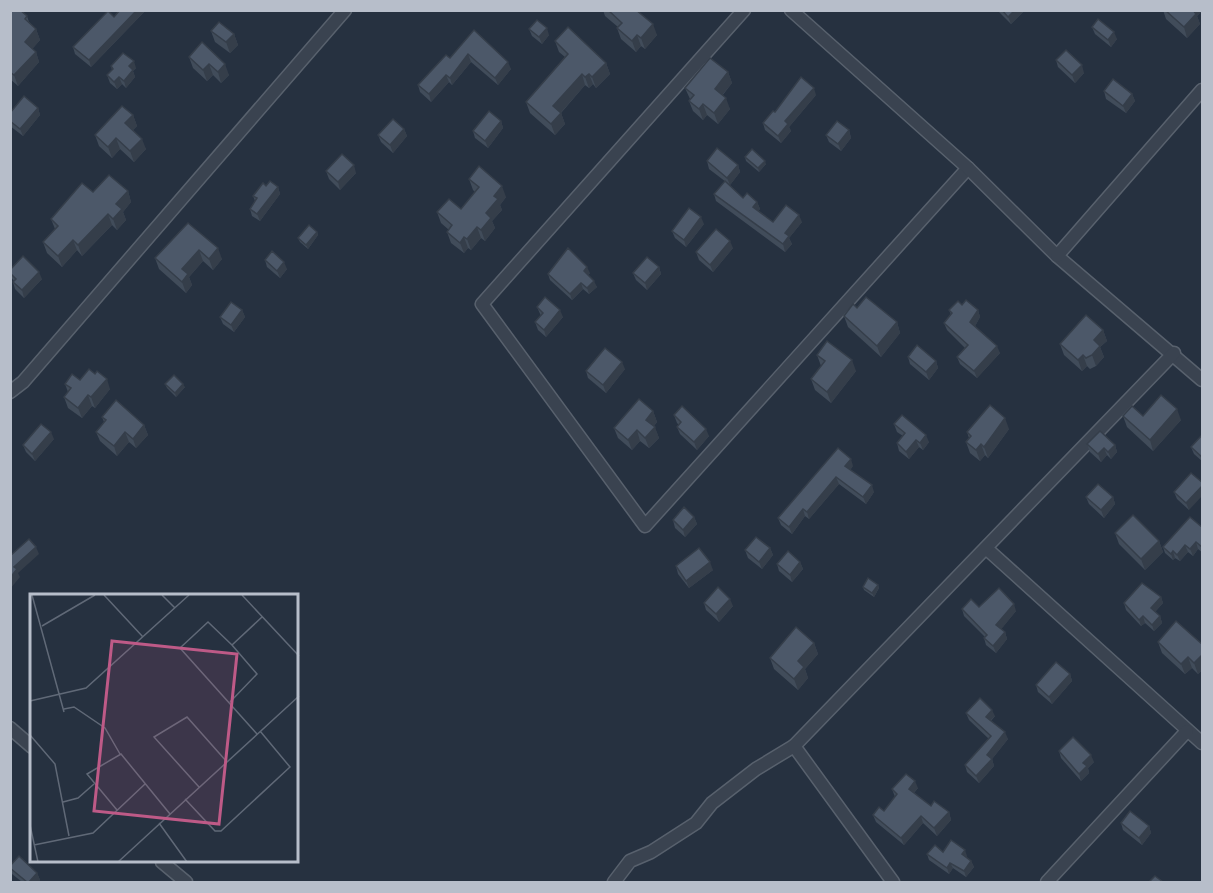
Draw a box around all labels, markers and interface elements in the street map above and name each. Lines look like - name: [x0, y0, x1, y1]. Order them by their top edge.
- inset map: [30, 594, 298, 863]

